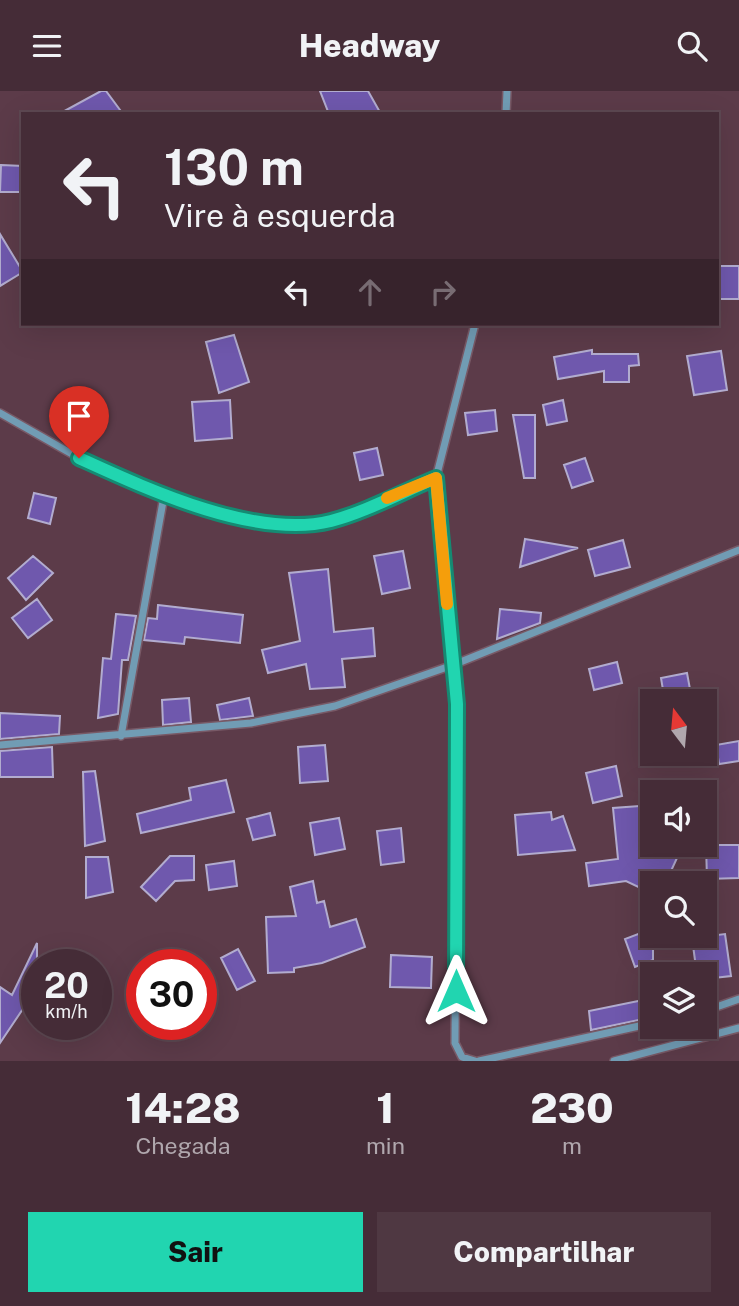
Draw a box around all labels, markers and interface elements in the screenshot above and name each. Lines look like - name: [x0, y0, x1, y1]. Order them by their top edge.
- icon: menu: [28, 27, 66, 65]
- text: Headway: [299, 27, 440, 64]
- icon: search: [673, 27, 711, 65]
- text: 130 m: [164, 138, 304, 196]
- icon: left: [49, 140, 140, 231]
- text: Vire à esquerda: [164, 197, 396, 234]
- icon: left: [278, 273, 316, 311]
- icon: ahead: [351, 273, 389, 311]
- icon: right: [424, 273, 462, 311]
- pin: [49, 386, 109, 458]
- icon: arrive: [60, 397, 98, 435]
- north arrow: [640, 689, 718, 767]
- map controls: [640, 689, 717, 1039]
- button: sound: [640, 780, 717, 857]
- button: search: [640, 871, 717, 948]
- speed limit sign: 30: [126, 949, 217, 1040]
- position arrow: [419, 954, 493, 1028]
- button: layers: [640, 962, 717, 1039]
- text: 20: [44, 965, 89, 1006]
- text: km/h: [45, 1001, 88, 1022]
- text: 14:28: [125, 1083, 241, 1132]
- text: 1: [376, 1083, 395, 1132]
- text: 230: [530, 1083, 614, 1132]
- text: Chegada: [135, 1132, 231, 1159]
- text: min: [366, 1132, 405, 1159]
- text: m: [562, 1132, 582, 1159]
- button: Sair: [28, 1212, 363, 1292]
- button: Compartilhar: [377, 1212, 711, 1292]

